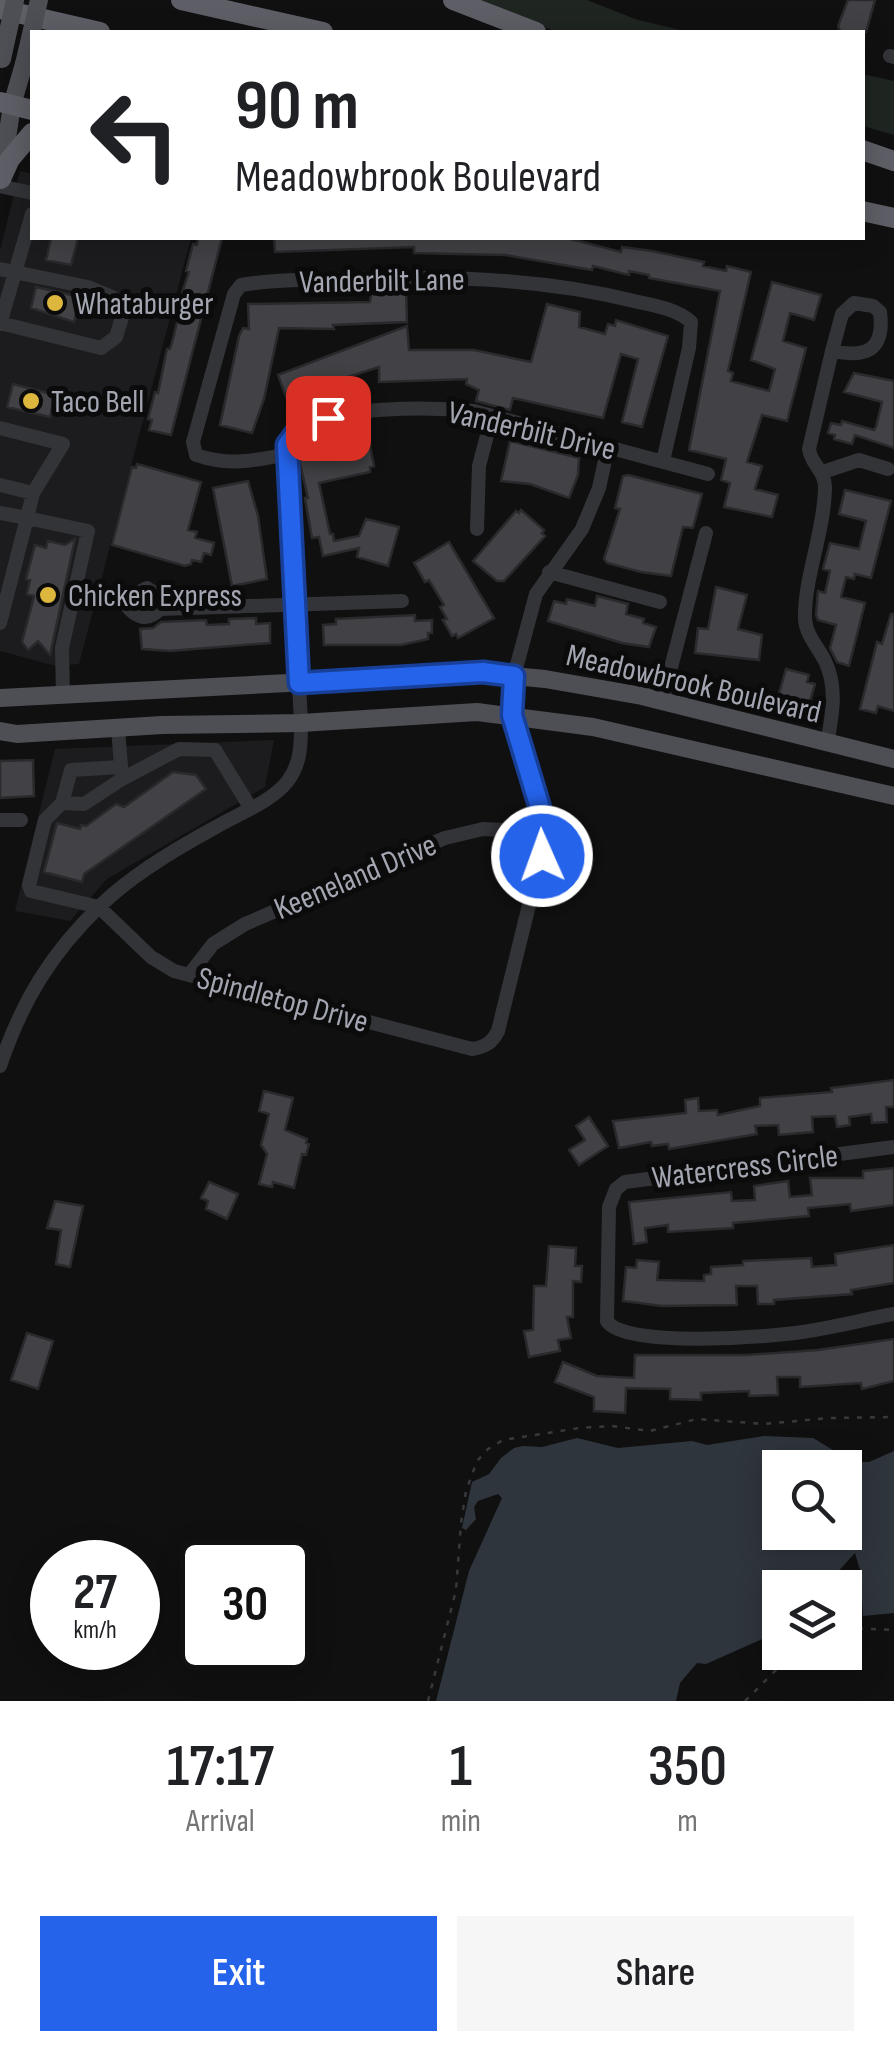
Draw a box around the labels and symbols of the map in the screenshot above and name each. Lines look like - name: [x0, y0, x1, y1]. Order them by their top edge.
- street label: Vanderbilt Lane: [299, 261, 465, 302]
- place label: Whataburger: [75, 285, 213, 324]
- marker: Whataburger: [44, 292, 66, 314]
- pin: [286, 376, 371, 461]
- place label: Taco Bell: [51, 383, 144, 422]
- marker: Taco Bell: [20, 390, 42, 412]
- street label: Vanderbilt Drive: [444, 393, 619, 470]
- place label: Chicken Express: [68, 577, 242, 616]
- marker: Chicken Express: [37, 584, 59, 606]
- street label: Meadowbrook Boulevard: [563, 636, 825, 733]
- position arrow: [490, 804, 594, 908]
- street label: Keeneland Drive: [269, 826, 443, 929]
- street label: Spindletop Drive: [193, 959, 372, 1042]
- street label: Watercress Circle: [650, 1137, 840, 1198]
- speed limit sign: 30: [180, 1540, 310, 1670]

